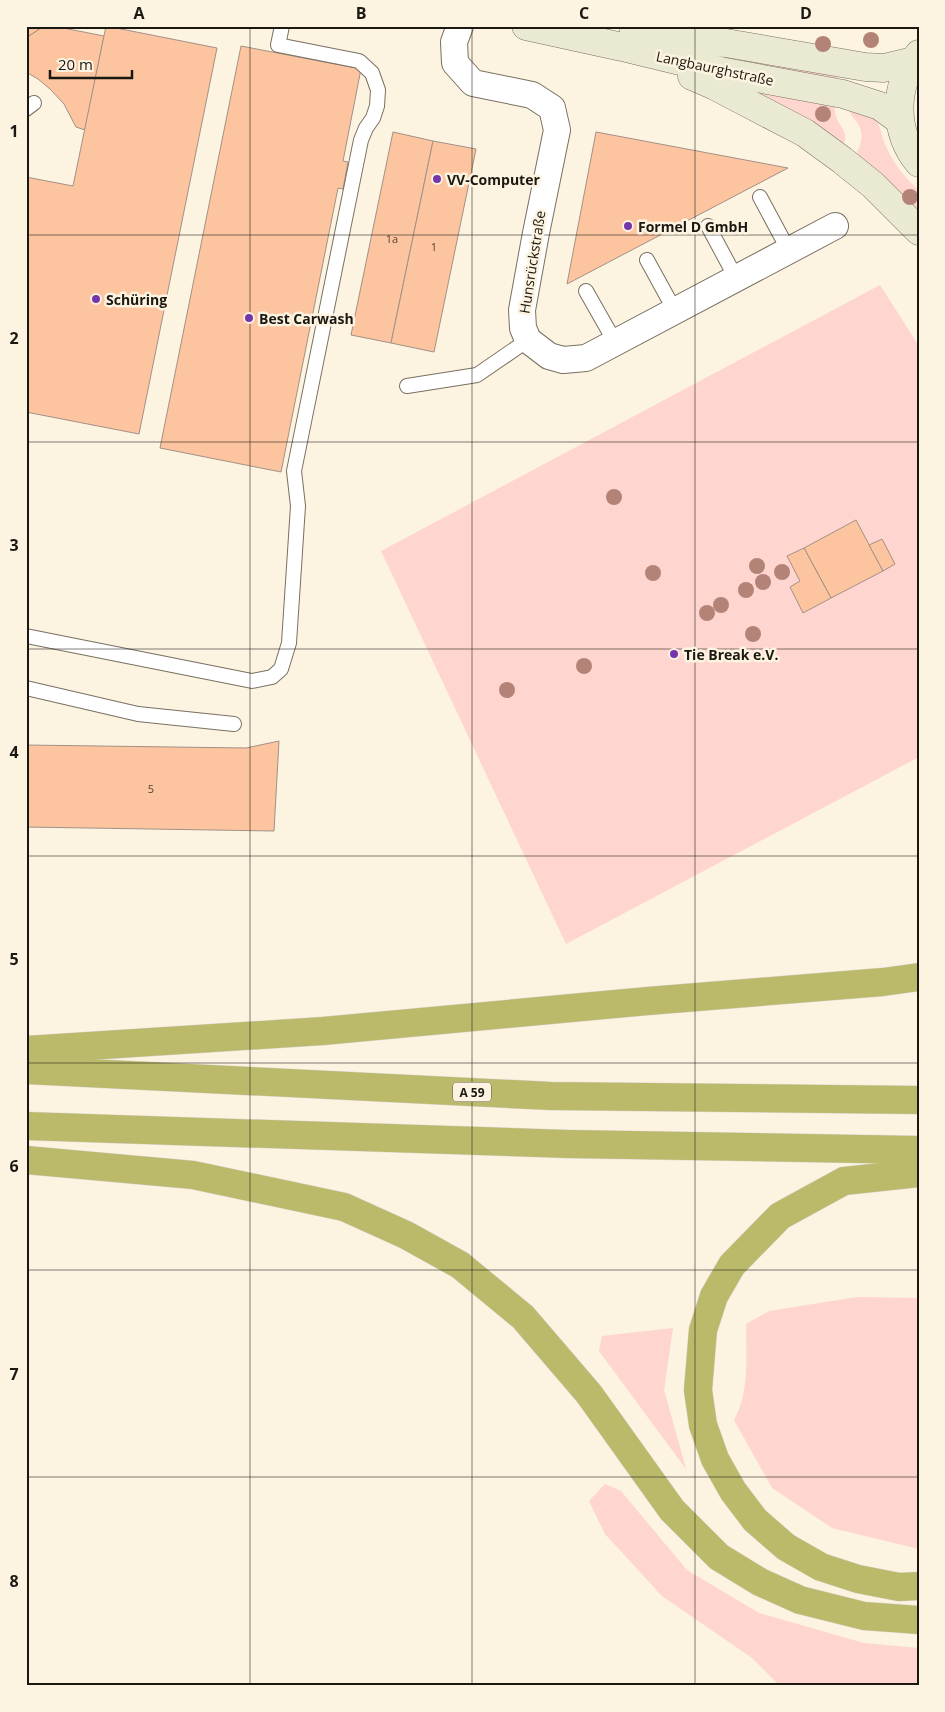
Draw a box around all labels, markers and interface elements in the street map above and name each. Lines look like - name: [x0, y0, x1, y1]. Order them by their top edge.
- text: A: [133, 2, 145, 24]
- text: B: [356, 2, 366, 24]
- text: C: [579, 2, 589, 24]
- text: D: [800, 2, 812, 24]
- street label: Langbaurghstraße: [654, 46, 776, 90]
- scale bar: [50, 48, 132, 80]
- text: 20 m: [58, 54, 93, 74]
- text: 1: [9, 120, 19, 142]
- place label: VV-Computer: [447, 170, 540, 189]
- marker: VV-Computer: [431, 173, 443, 185]
- street label: Hunsrückstraße: [514, 209, 550, 315]
- place label: Formel D GmbH: [638, 217, 748, 236]
- marker: Formel D GmbH: [622, 220, 634, 232]
- house number: 1a: [386, 231, 398, 246]
- house number: 1: [431, 239, 437, 254]
- place label: Schüring: [106, 290, 167, 309]
- marker: Schüring: [90, 293, 102, 305]
- place label: Best Carwash: [259, 309, 354, 328]
- marker: Best Carwash: [243, 312, 255, 324]
- text: 2: [9, 327, 19, 349]
- text: 3: [9, 534, 19, 556]
- place label: Tie Break e.V.: [684, 645, 778, 664]
- marker: Tie Break e.V.: [668, 648, 680, 660]
- text: 4: [9, 741, 19, 763]
- house number: 5: [148, 781, 154, 796]
- text: 5: [9, 948, 19, 970]
- road number: A 59: [453, 1082, 491, 1102]
- text: 6: [9, 1155, 19, 1177]
- text: 7: [9, 1363, 19, 1385]
- text: 8: [9, 1570, 19, 1592]

